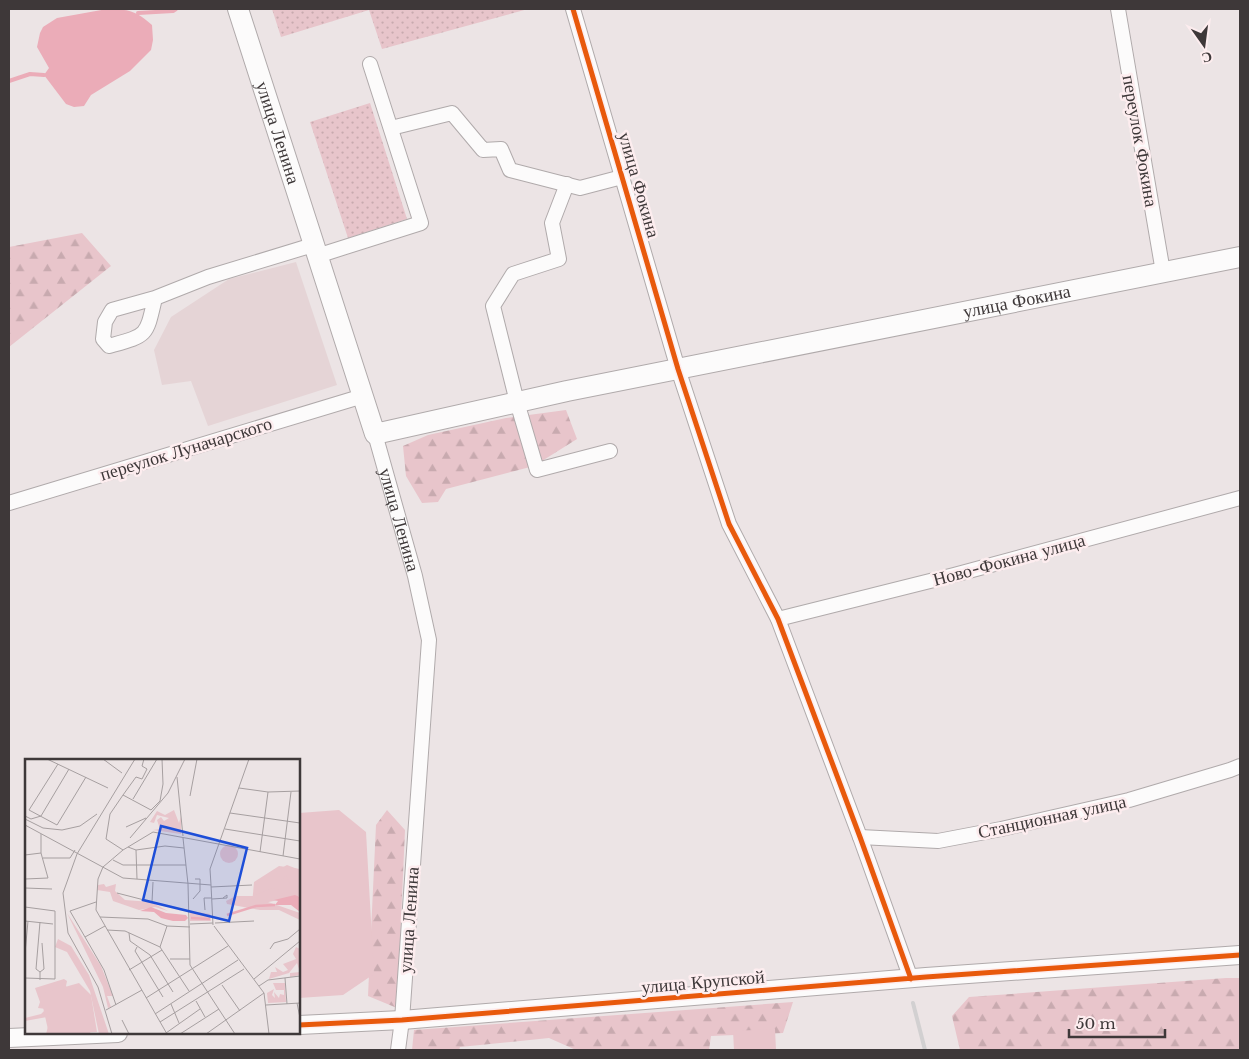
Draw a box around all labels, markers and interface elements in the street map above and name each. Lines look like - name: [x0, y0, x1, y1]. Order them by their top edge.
- north arrow: [1179, 20, 1229, 70]
- text: С: [1200, 48, 1214, 68]
- street label: переулок Фокина: [1118, 73, 1162, 209]
- street label: улица Ленина: [251, 79, 305, 187]
- street label: улица Фокина: [613, 130, 665, 240]
- street label: улица Фокина: [961, 280, 1072, 323]
- street label: переулок Луначарского: [97, 412, 275, 486]
- street label: улица Ленина: [374, 465, 424, 574]
- street label: Ново-Фокина улица: [931, 529, 1087, 591]
- inset map: [25, 759, 300, 1034]
- street label: Станционная улица: [976, 791, 1128, 843]
- street label: улица Ленина: [394, 866, 424, 974]
- street label: улица Крупской: [641, 966, 766, 998]
- scale bar: [1069, 1006, 1165, 1038]
- text: 50 m: [1076, 1014, 1116, 1033]

